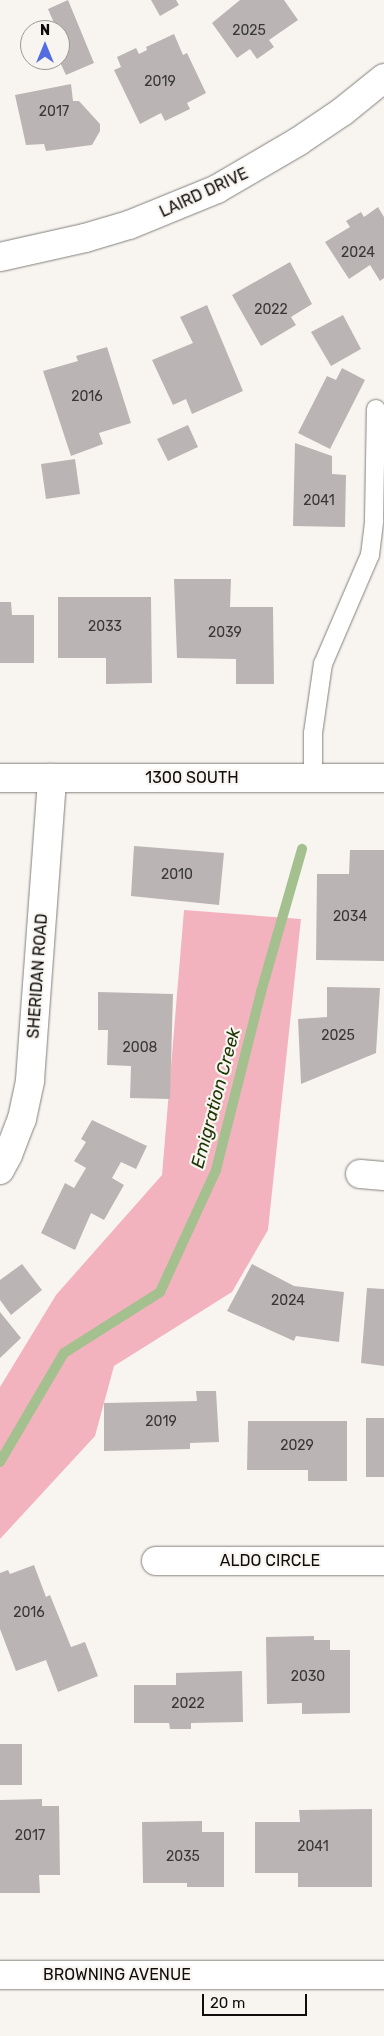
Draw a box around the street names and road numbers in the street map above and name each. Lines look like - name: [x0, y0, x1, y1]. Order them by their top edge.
- street label: LAIRD DRIVE: [157, 164, 251, 222]
- street label: 1300 SOUTH: [145, 768, 239, 788]
- street label: SHERIDAN ROAD: [24, 913, 52, 1039]
- street label: ALDO CIRCLE: [220, 1551, 320, 1571]
- street label: BROWNING AVENUE: [43, 1965, 191, 1985]

